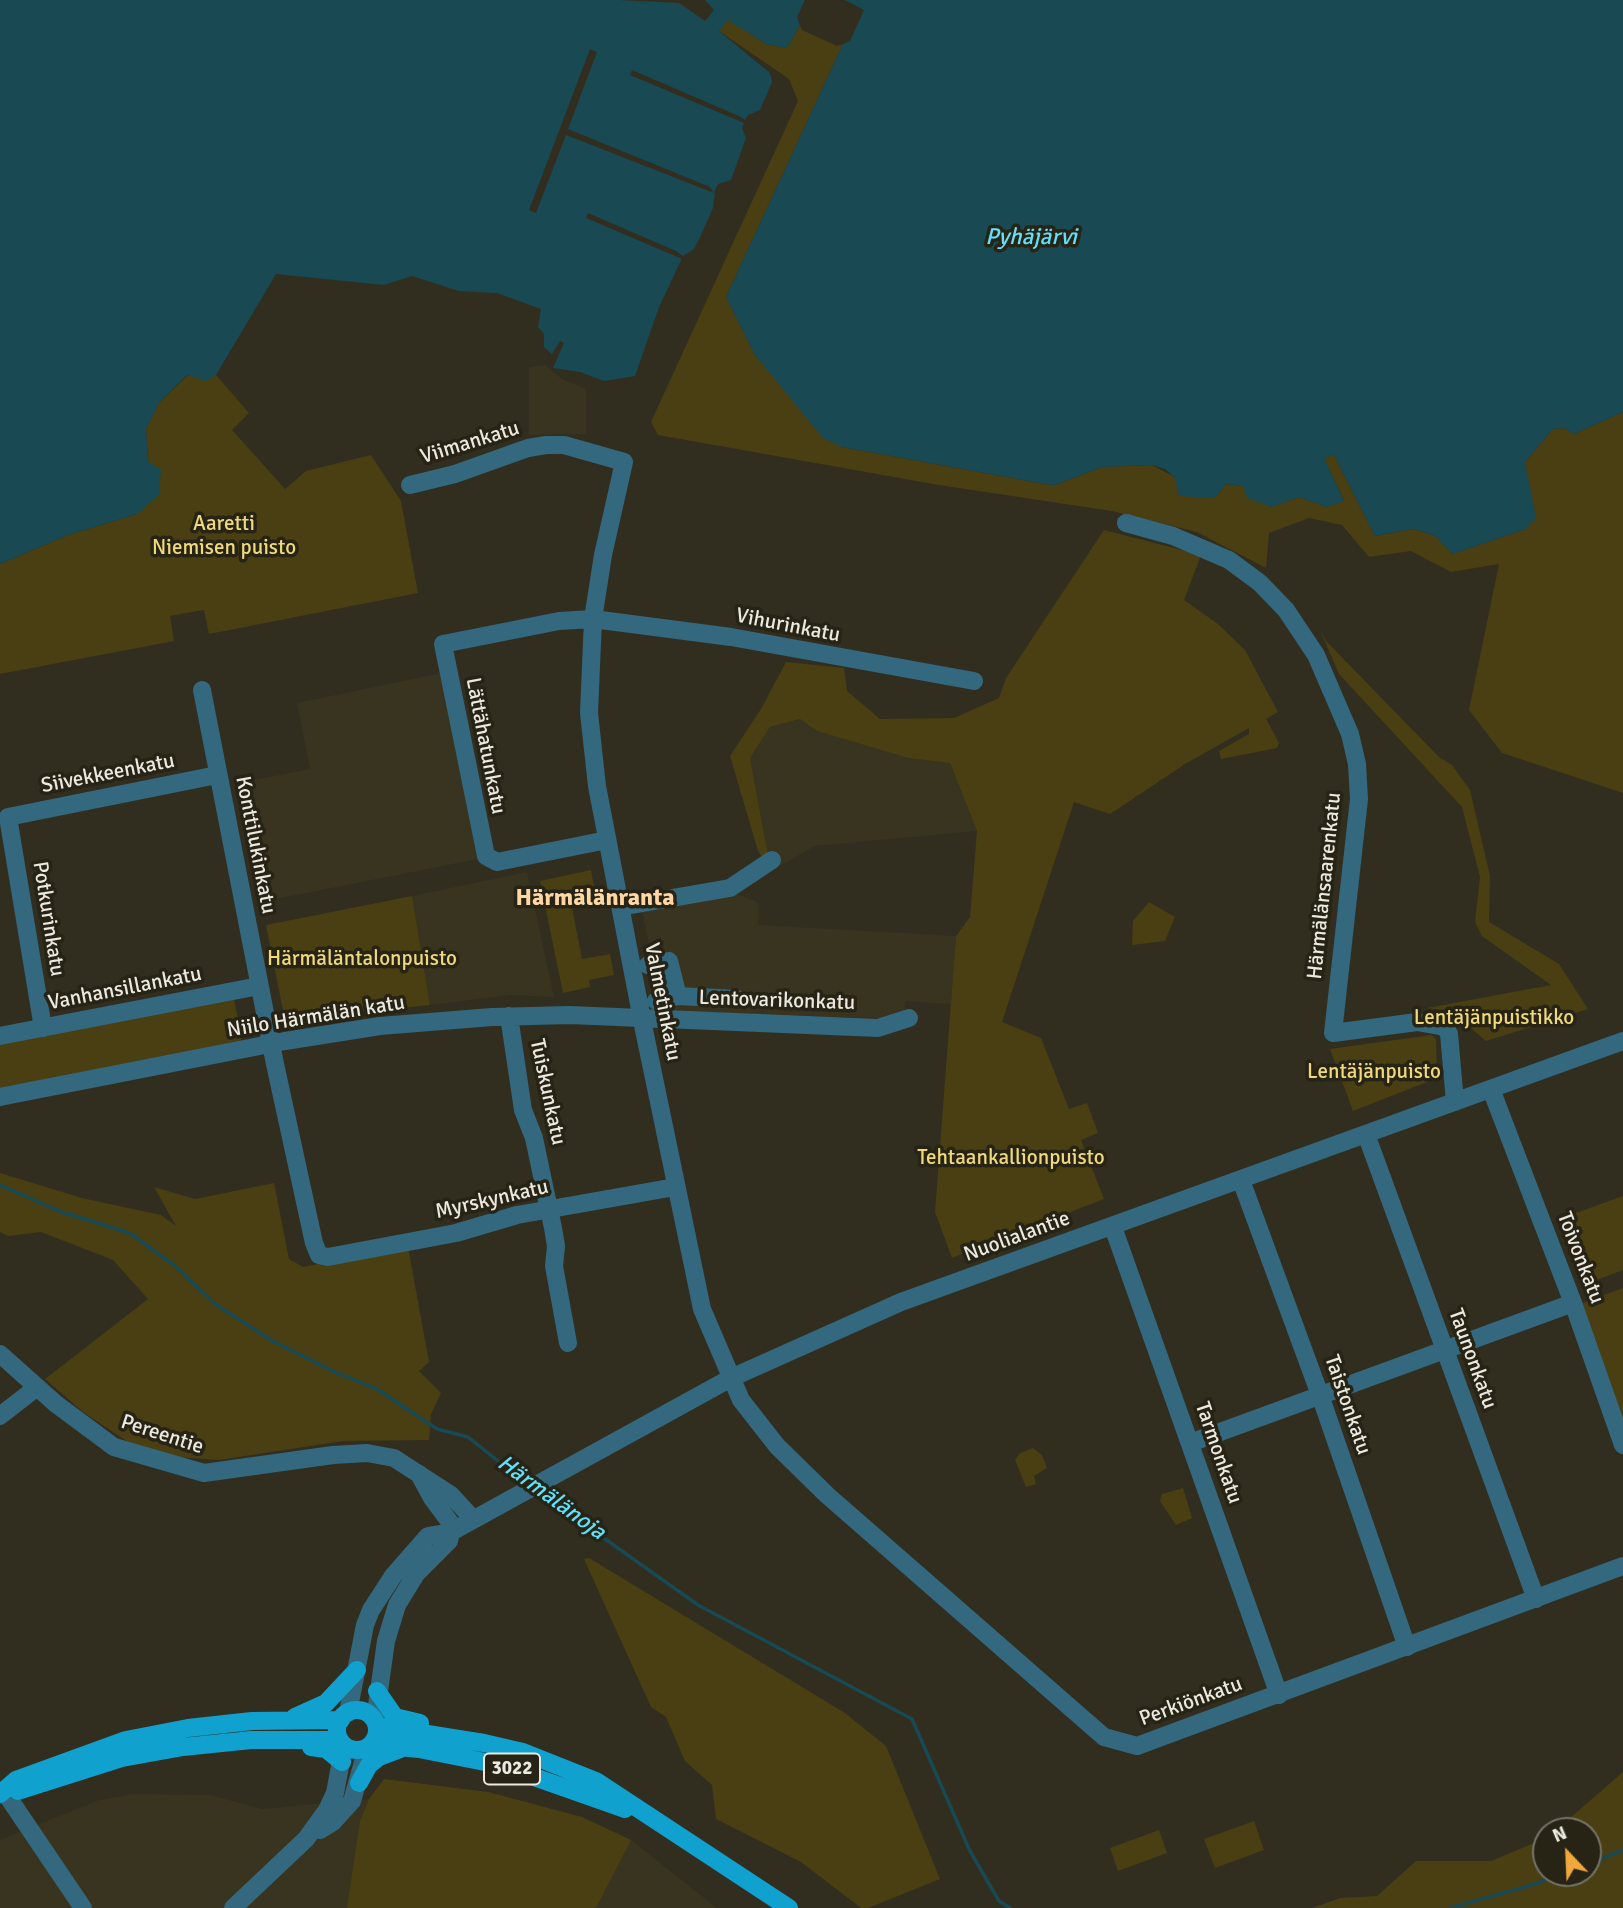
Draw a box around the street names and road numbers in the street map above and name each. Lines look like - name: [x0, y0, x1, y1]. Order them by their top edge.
- street label: Viimankatu: [418, 416, 522, 470]
- street label: Vihurinkatu: [734, 604, 842, 648]
- street label: Lättähatunkatu: [459, 676, 511, 816]
- street label: Siivekkeenkatu: [39, 749, 177, 799]
- street label: Konttilukinkatu: [229, 774, 281, 916]
- street label: Härmälänsaarenkatu: [1303, 791, 1347, 981]
- street label: Potkurinkatu: [26, 860, 70, 978]
- street label: Valmetinkatu: [638, 941, 686, 1063]
- street label: Vanhansillankatu: [46, 962, 204, 1016]
- street label: Lentovarikonkatu: [698, 986, 856, 1016]
- street label: Niilo Härmälän katu: [225, 990, 407, 1044]
- street label: Tuiskunkatu: [523, 1037, 571, 1147]
- street label: Myrskynkatu: [433, 1175, 551, 1225]
- street label: Nuolialantie: [961, 1206, 1073, 1268]
- street label: Toivonkatu: [1551, 1208, 1609, 1308]
- street label: Taunonkatu: [1442, 1306, 1502, 1412]
- street label: Taistonkatu: [1318, 1352, 1376, 1458]
- street label: Tarmonkatu: [1189, 1399, 1247, 1507]
- street label: Pereentie: [118, 1410, 206, 1460]
- street label: Perkiönkatu: [1136, 1672, 1246, 1732]
- road number: 3022: [484, 1754, 540, 1784]

